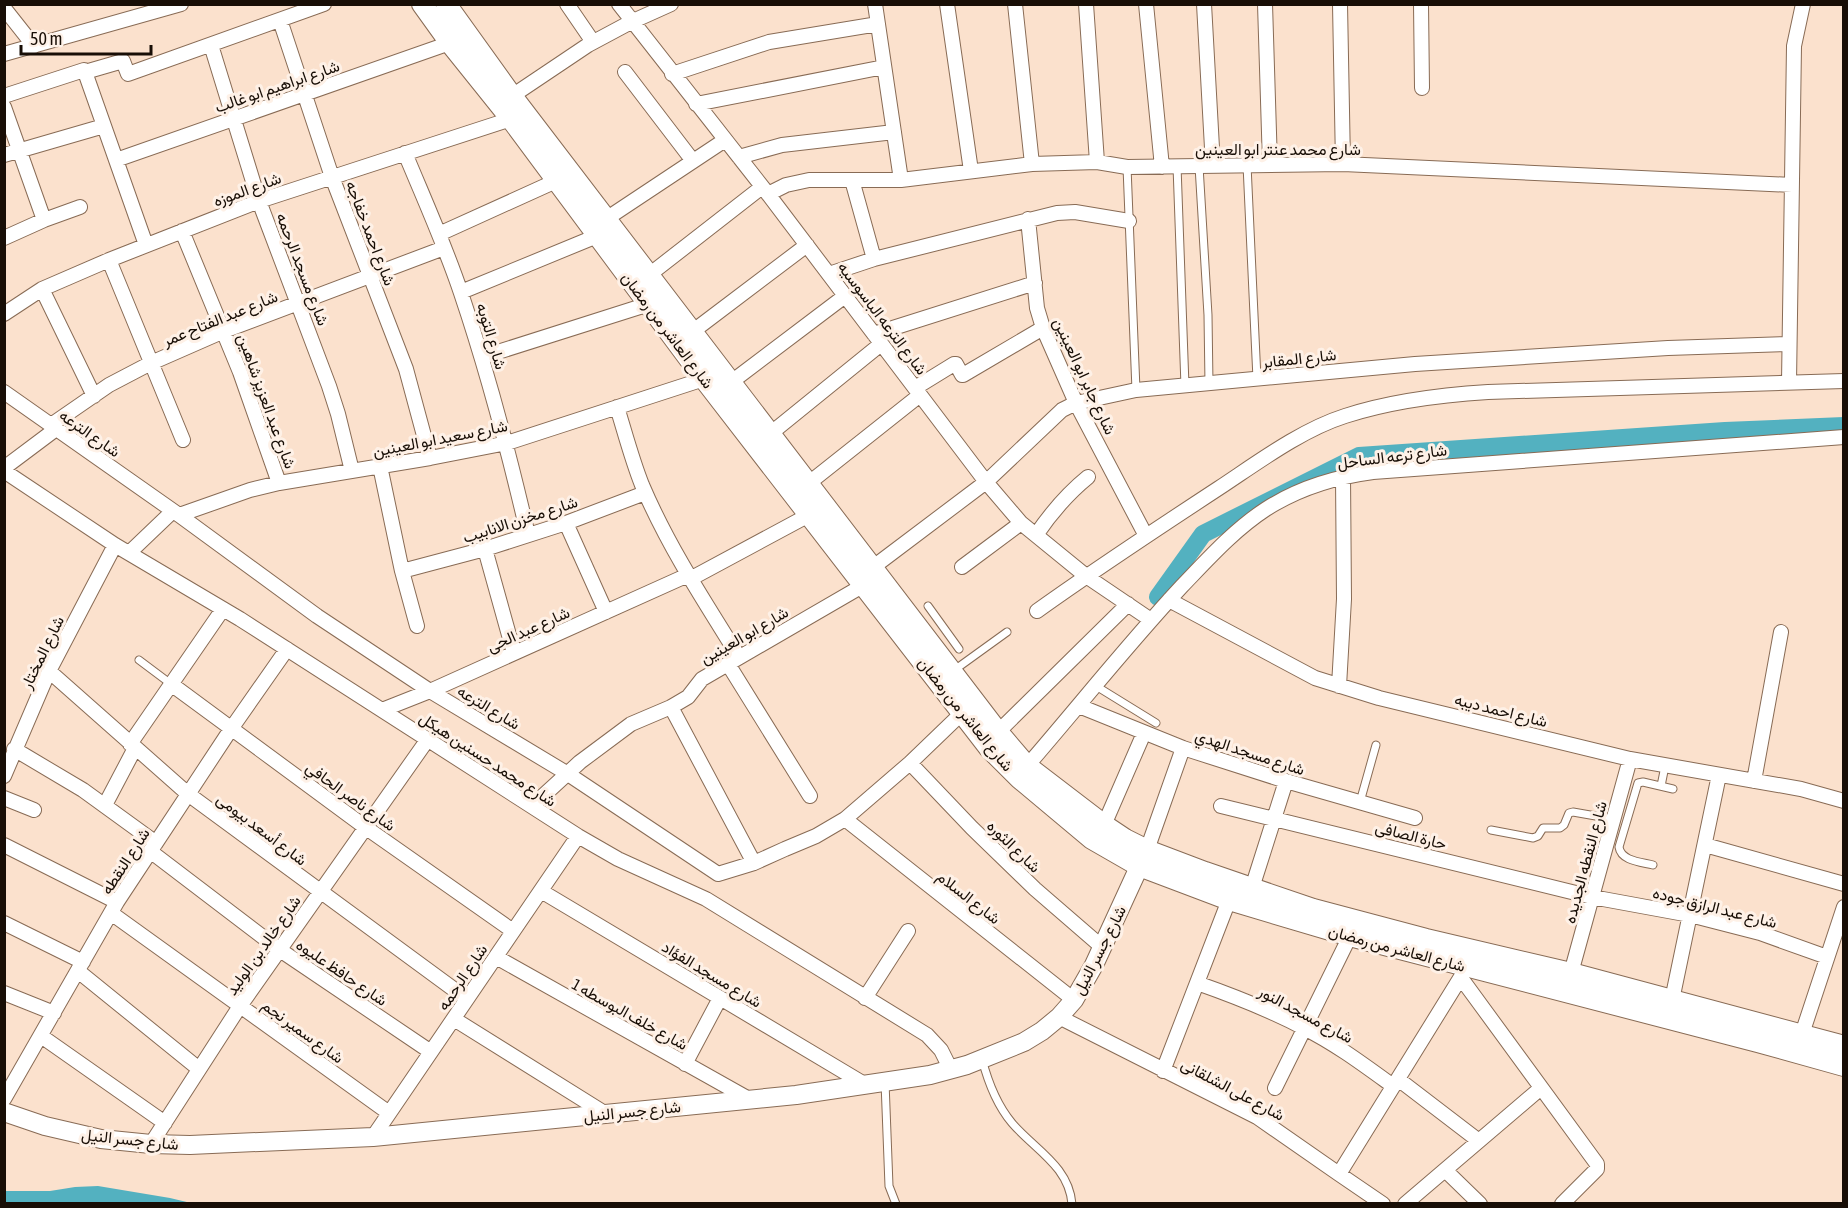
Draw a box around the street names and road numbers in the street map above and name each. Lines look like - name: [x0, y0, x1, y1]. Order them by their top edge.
- street label: شارع ابراهيم ابو غالب: [212, 56, 343, 119]
- street label: شارع محمد عنتر ابو العينين: [1195, 140, 1361, 161]
- street label: شارع الموزه: [211, 168, 284, 212]
- street label: شارع احمد خفاجه: [340, 178, 399, 289]
- street label: شارع مسجد الرحمه: [270, 210, 333, 329]
- street label: شارع الترعه الباسوسيه: [832, 258, 931, 380]
- street label: شارع العاشر من رمضان: [616, 268, 718, 393]
- street label: شارع عبد الفتاح عمر: [159, 287, 281, 352]
- street label: شارع التوبه: [471, 301, 511, 372]
- street label: شارع جابر ابو العينين: [1047, 315, 1120, 438]
- street label: شارع عبد العزيز شاهين: [231, 331, 300, 472]
- street label: شارع المقابر: [1260, 345, 1338, 374]
- street label: شارع الترعه: [54, 406, 124, 463]
- street label: شارع سعيد ابو العينين: [371, 416, 510, 463]
- street label: شارع ترعه الساحل: [1336, 440, 1448, 475]
- street label: شارع مخزن الانابيب: [460, 492, 581, 549]
- street label: شارع عبد الحى: [484, 603, 573, 658]
- street label: شارع ابو العينين: [697, 603, 793, 670]
- street label: شارع المختار: [16, 613, 70, 693]
- street label: شارع العاشر من رمضان: [912, 654, 1017, 776]
- street label: شارع الترعه: [453, 681, 524, 735]
- street label: شارع احمد ديبه: [1452, 690, 1549, 733]
- street label: شارع محمد حسنين هيكل: [415, 708, 560, 812]
- street label: شارع مسجد الهدي: [1191, 726, 1307, 783]
- street label: شارع ناصر الحافي: [300, 758, 399, 838]
- street label: شارع أسعد بيومى: [212, 789, 311, 871]
- street label: شارع النقطه الجديده: [1560, 799, 1613, 926]
- street label: شارع الثوره: [981, 816, 1044, 878]
- street label: حارة الصافى: [1373, 817, 1449, 855]
- street label: شارع النقطه: [97, 825, 156, 899]
- street label: شارع السلام: [932, 867, 1004, 930]
- street label: شارع عبد الرازق جوده: [1650, 883, 1779, 934]
- street label: شارع خالد بن الوليد: [222, 892, 307, 1000]
- street label: شارع جسر النيل: [1069, 902, 1132, 999]
- street label: شارع العاشر من رمضان: [1326, 921, 1467, 978]
- street label: شارع حافظ عليوه: [291, 935, 391, 1011]
- street label: شارع مسجد الفؤاد: [657, 937, 765, 1013]
- street label: شارع الرحمه: [433, 941, 493, 1015]
- street label: شارع خلف البوسطه 1: [567, 975, 691, 1056]
- street label: شارع مسجد النور: [1253, 981, 1356, 1049]
- street label: شارع سمير نجم: [257, 995, 347, 1069]
- street label: شارع على الشلقانى: [1177, 1054, 1288, 1126]
- street label: شارع جسر النيل: [582, 1097, 682, 1128]
- street label: شارع جسر النيل: [80, 1125, 180, 1156]

